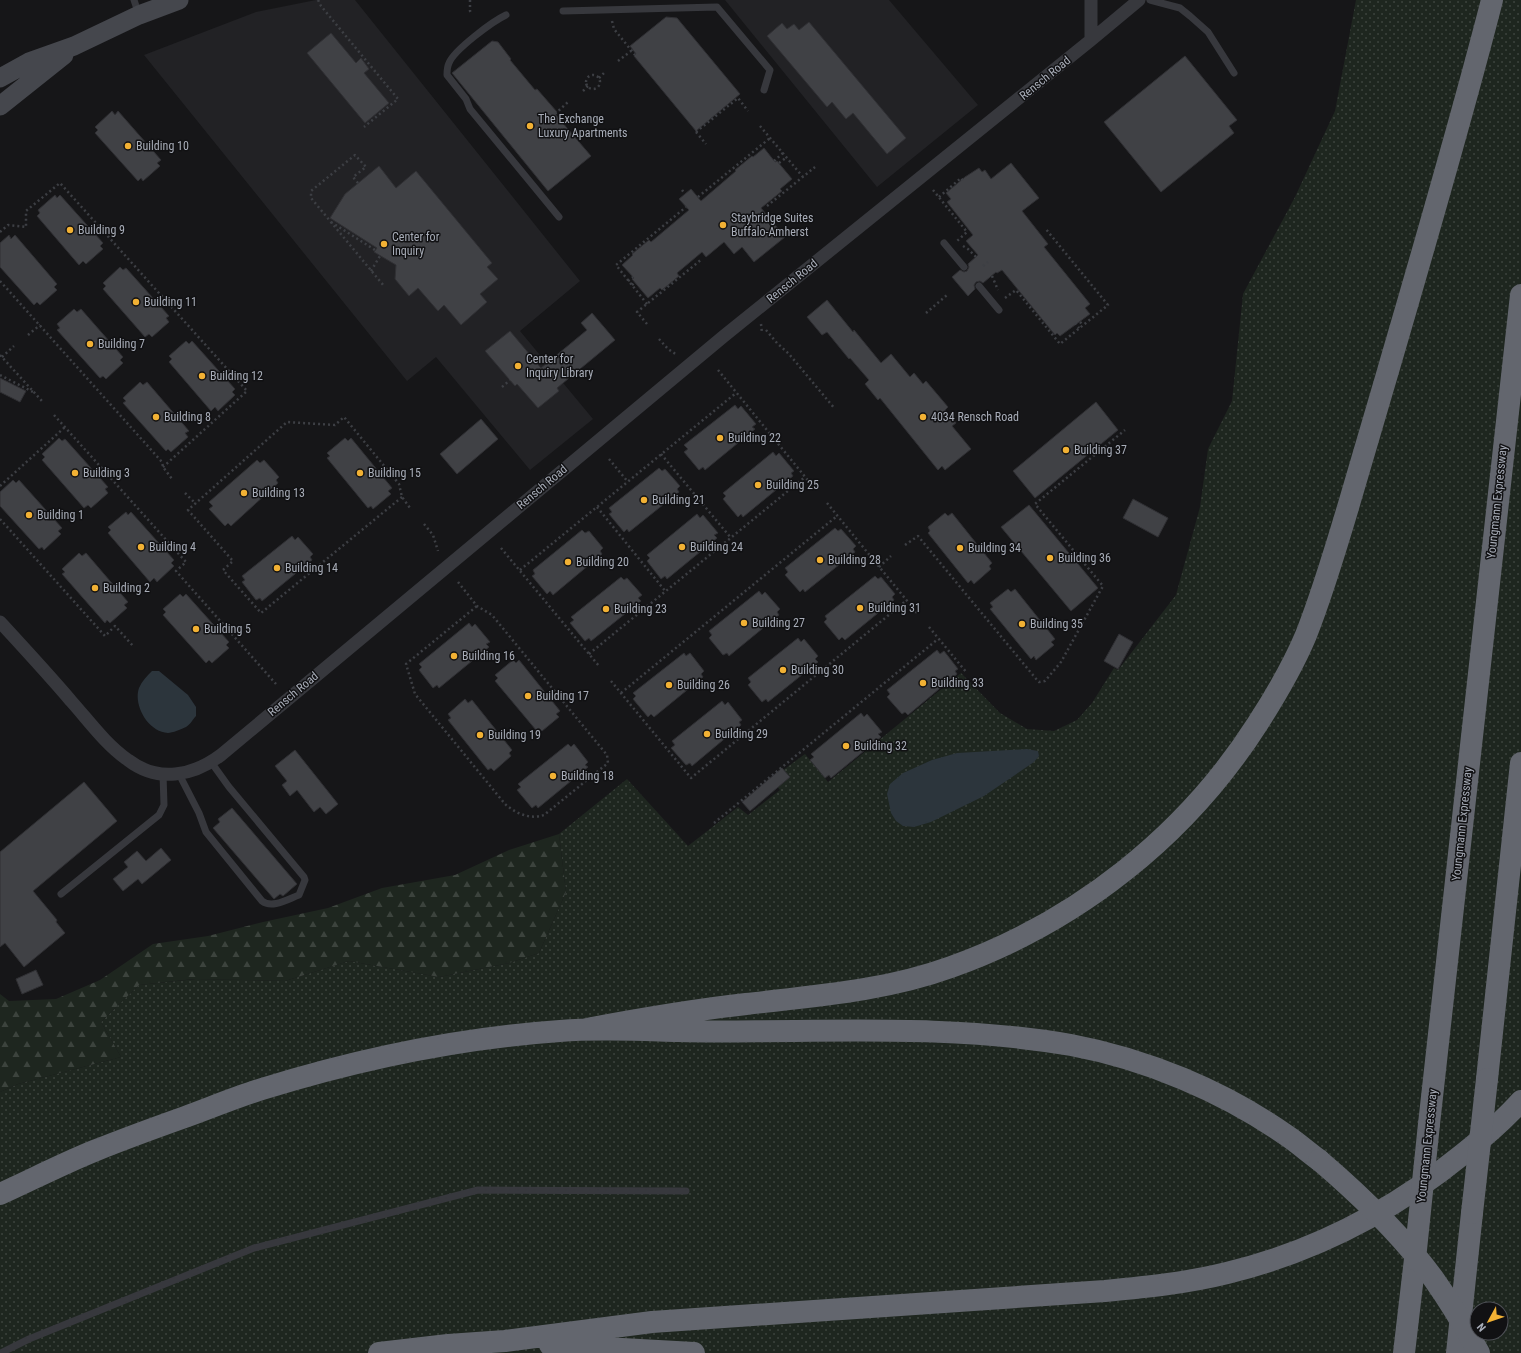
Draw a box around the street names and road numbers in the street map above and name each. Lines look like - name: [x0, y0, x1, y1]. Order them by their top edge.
- street label: Rensch Road: [1017, 53, 1073, 103]
- street label: Rensch Road: [764, 256, 820, 306]
- street label: Youngmann Expressway: [1484, 444, 1510, 560]
- street label: Rensch Road: [514, 462, 570, 512]
- street label: Rensch Road: [265, 669, 321, 719]
- street label: Youngmann Expressway: [1449, 766, 1475, 882]
- street label: Youngmann Expressway: [1414, 1088, 1440, 1204]

